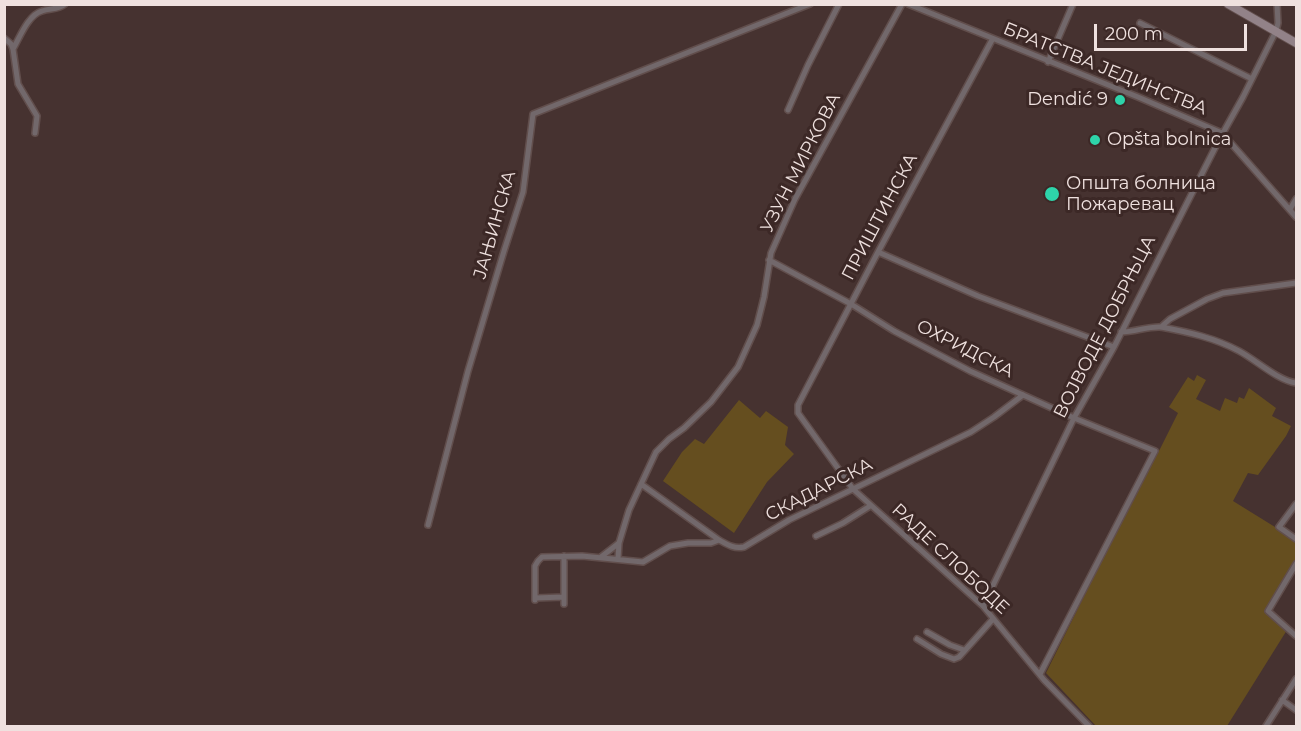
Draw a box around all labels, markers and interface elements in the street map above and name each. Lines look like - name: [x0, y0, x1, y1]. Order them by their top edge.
- scale bar: [1097, 12, 1250, 50]
- street label: БРАТСТВА ЈЕДИНСТВА: [1000, 18, 1210, 120]
- text: 200 m: [1105, 23, 1163, 45]
- place label: Dendić 9: [1027, 89, 1108, 111]
- street label: УЗУН МИРКОВА: [756, 90, 846, 236]
- marker: Dendić 9: [1113, 93, 1127, 107]
- place label: Opšta bolnica: [1107, 129, 1231, 151]
- marker: Opšta bolnica: [1088, 133, 1102, 147]
- street label: ПРИШТИНСКА: [837, 150, 923, 284]
- street label: ЈАЊИНСКА: [469, 168, 521, 282]
- place label: Општа болница Пожаревац: [1066, 173, 1216, 216]
- marker: Општа болница Пожаревац: [1043, 185, 1061, 203]
- street label: ВОЈВОДЕ ДОБРЊЦА: [1049, 232, 1161, 422]
- street label: ОХРИДСКА: [913, 315, 1017, 383]
- street label: СКАДАРСКА: [762, 454, 876, 526]
- street label: РАДЕ СЛОБОДЕ: [887, 499, 1013, 619]

